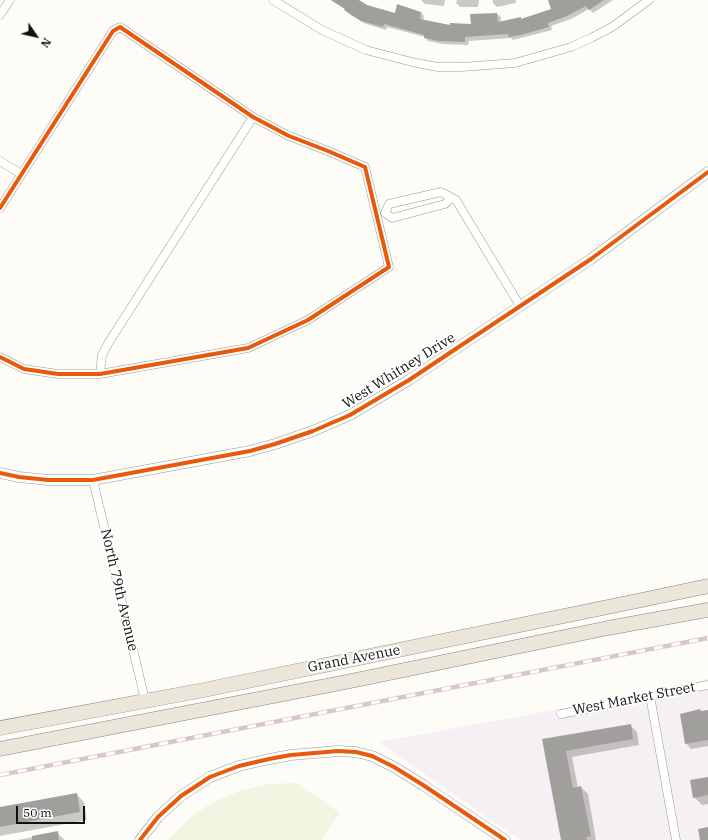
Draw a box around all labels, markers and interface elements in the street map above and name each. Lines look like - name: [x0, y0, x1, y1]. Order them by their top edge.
- north arrow: [16, 16, 56, 56]
- text: N: [38, 35, 54, 50]
- street label: West Whitney Drive: [340, 330, 458, 412]
- street label: North 79th Avenue: [97, 527, 141, 653]
- street label: Grand Avenue: [306, 642, 402, 676]
- street label: West Market Street: [571, 679, 697, 719]
- scale bar: [18, 798, 87, 824]
- text: 50 m: [23, 805, 52, 820]

